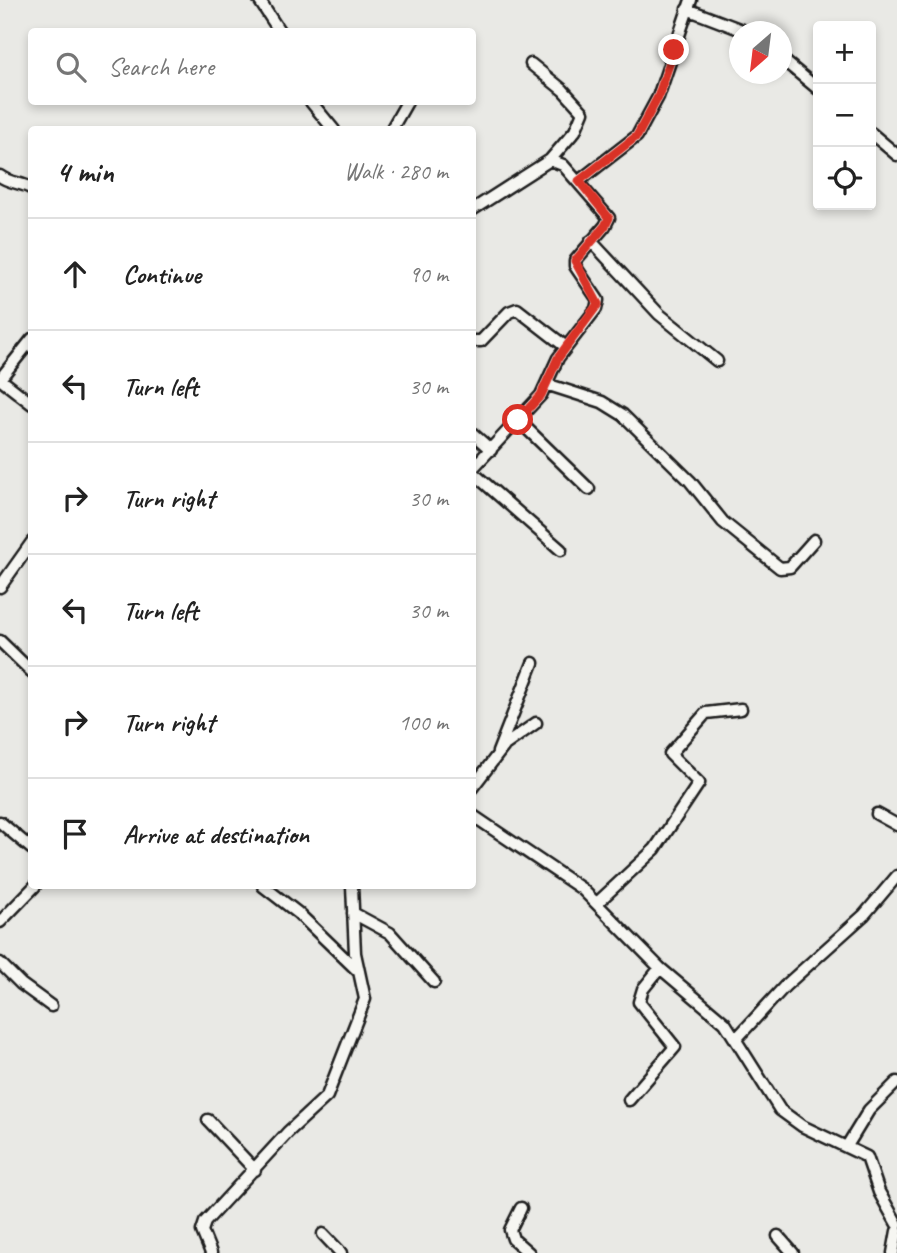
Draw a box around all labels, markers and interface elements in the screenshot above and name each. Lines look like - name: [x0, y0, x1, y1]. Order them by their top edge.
- north arrow: [729, 21, 792, 84]
- map controls: [813, 21, 876, 210]
- button: +: [813, 21, 876, 84]
- search box: [28, 28, 476, 105]
- route end: [658, 34, 689, 65]
- icon: search: [52, 48, 90, 86]
- text: Search here: [108, 50, 214, 83]
- button: −: [813, 84, 876, 147]
- button: locate: [813, 147, 876, 210]
- text: 4 min: [56, 153, 113, 191]
- text: Walk · 280 m: [344, 157, 448, 186]
- icon: ahead: [56, 255, 94, 293]
- text: Continue: [123, 258, 201, 291]
- text: 90 m: [409, 260, 448, 289]
- icon: left: [56, 367, 94, 405]
- text: Turn left: [123, 370, 198, 403]
- text: 30 m: [409, 372, 448, 401]
- route start: [502, 404, 533, 435]
- icon: right: [56, 479, 94, 517]
- text: Turn right: [123, 482, 214, 515]
- text: 30 m: [409, 484, 448, 513]
- icon: left: [56, 591, 94, 629]
- text: Turn left: [123, 594, 198, 627]
- text: 30 m: [409, 596, 448, 625]
- icon: right: [56, 703, 94, 741]
- text: Turn right: [123, 706, 214, 739]
- text: 100 m: [399, 708, 448, 737]
- icon: arrive: [56, 815, 94, 853]
- text: Arrive at destination: [123, 818, 309, 851]

